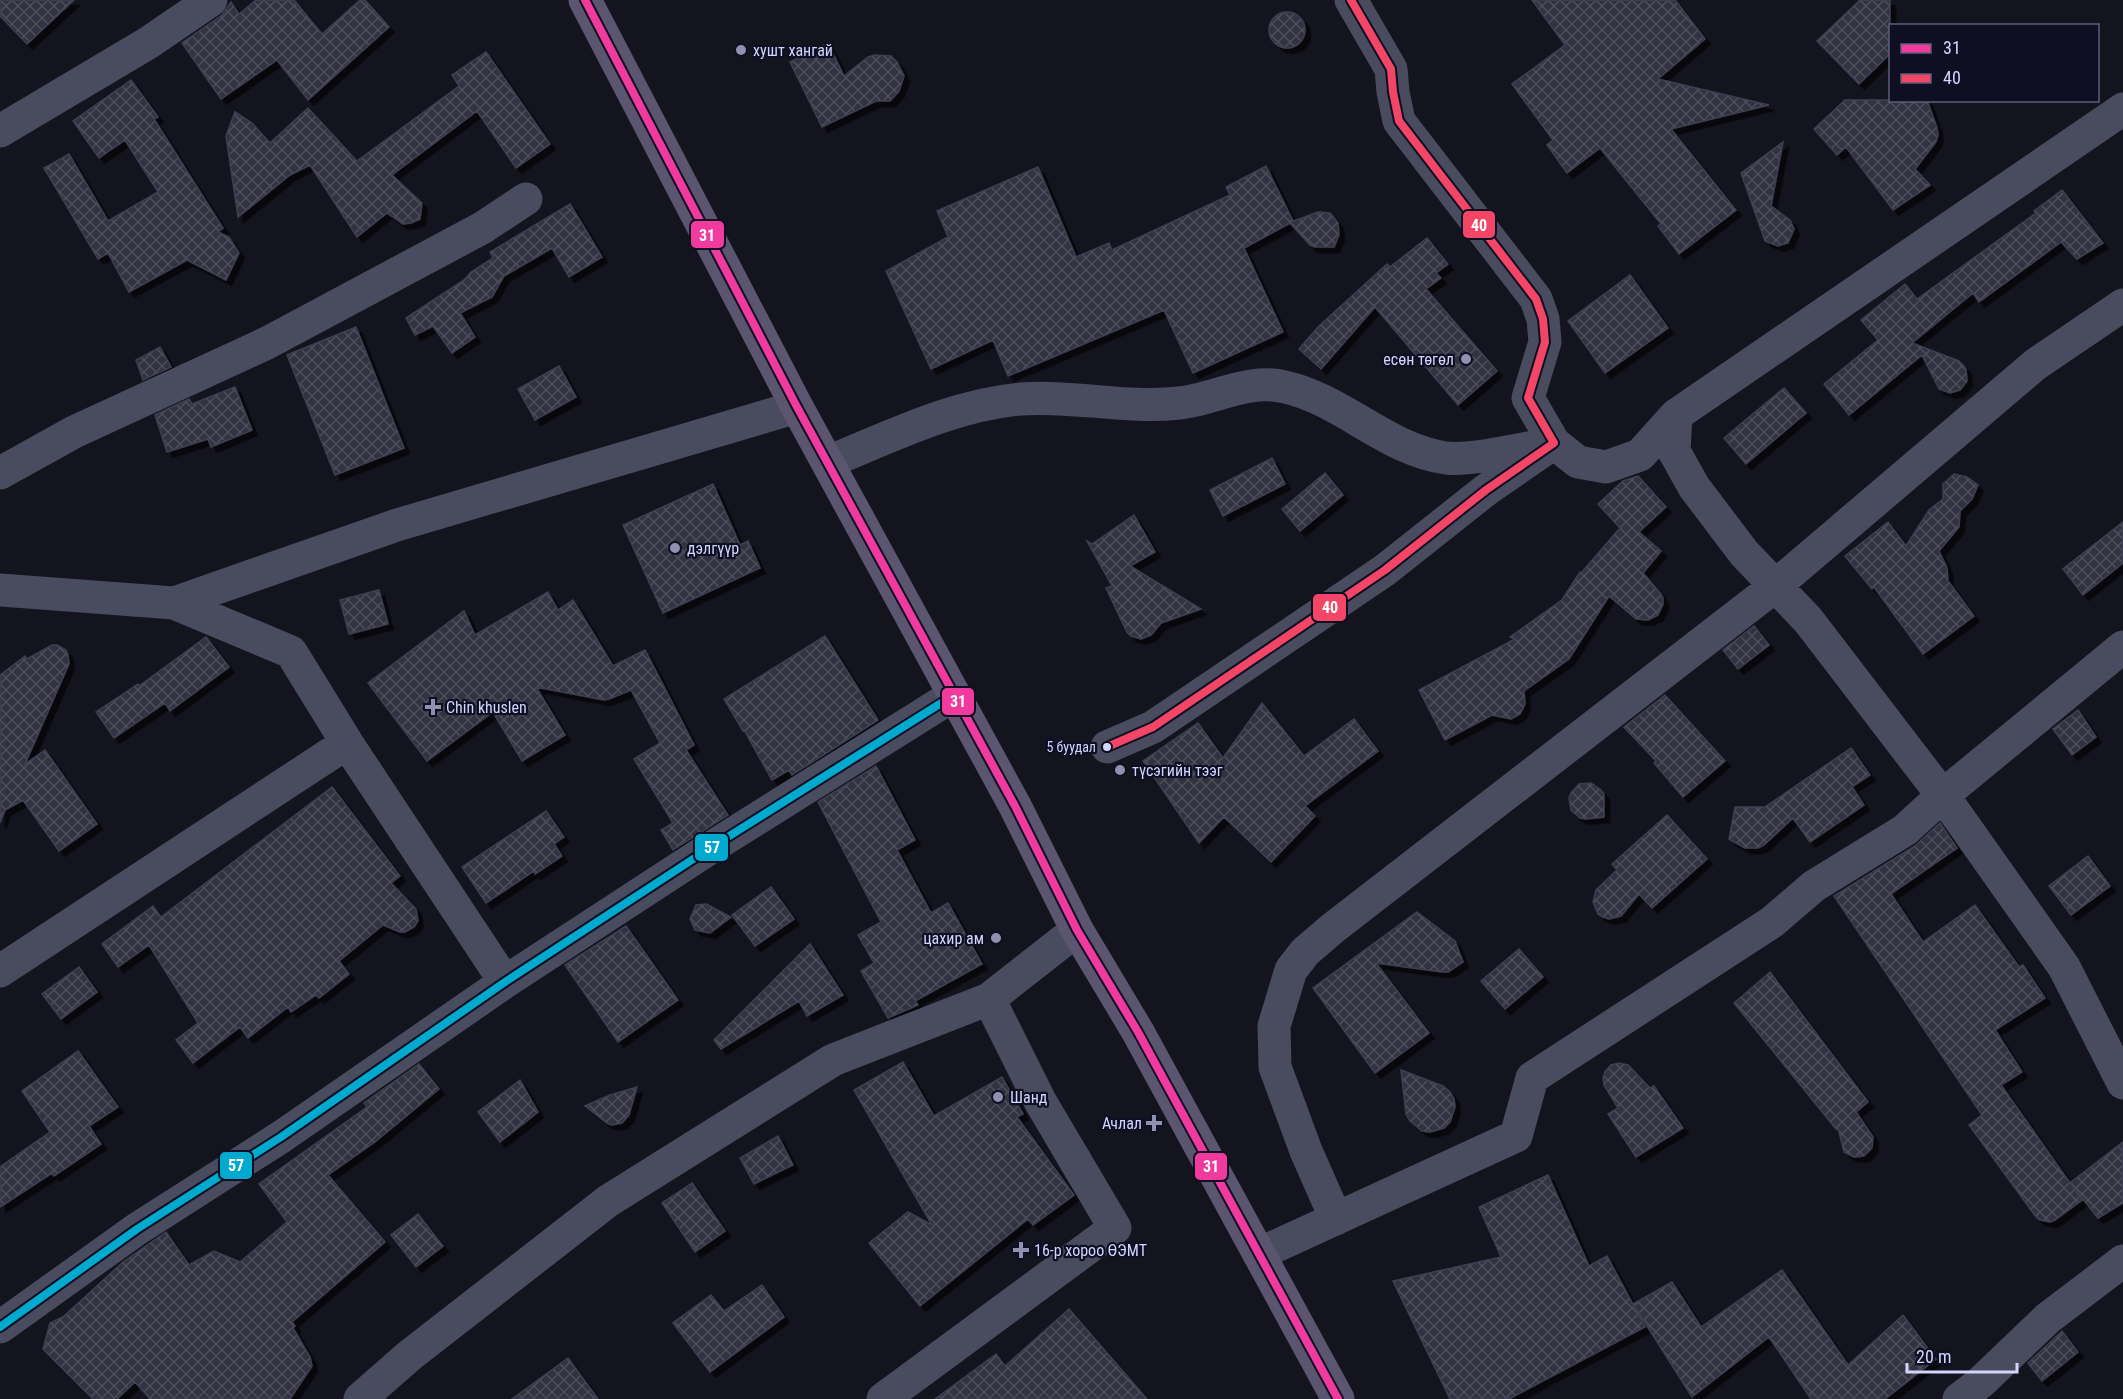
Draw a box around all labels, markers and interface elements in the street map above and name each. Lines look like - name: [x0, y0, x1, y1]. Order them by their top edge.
- legend: [1889, 24, 2099, 102]
- text: 31: [1943, 37, 1961, 58]
- place label: хушт хангай: [753, 41, 833, 60]
- marker: хушт хангай: [734, 43, 748, 57]
- text: 40: [1943, 67, 1961, 88]
- line badge: 40: [1462, 210, 1496, 239]
- text: 40: [1471, 216, 1487, 235]
- line badge: 31: [690, 220, 725, 249]
- text: 31: [699, 226, 715, 245]
- place label: есөн төгөл: [1383, 350, 1454, 369]
- marker: есөн төгөл: [1459, 352, 1473, 366]
- place label: дэлгүүр: [687, 539, 739, 558]
- marker: дэлгүүр: [668, 541, 682, 555]
- line badge: 40: [1312, 593, 1347, 622]
- text: 40: [1322, 598, 1338, 617]
- line badge: 31: [941, 687, 975, 716]
- text: 31: [950, 692, 966, 711]
- marker: Chin khuslen: [424, 698, 442, 716]
- place label: Chin khuslen: [446, 698, 527, 717]
- place label: 5 буудал: [1046, 739, 1096, 755]
- marker: 5 буудал: [1101, 741, 1113, 753]
- place label: түсэгийн тээг: [1132, 761, 1223, 780]
- marker: түсэгийн тээг: [1113, 763, 1127, 777]
- line badge: 57: [694, 833, 729, 862]
- text: 57: [704, 838, 720, 857]
- place label: цахир ам: [923, 929, 984, 948]
- marker: цахир ам: [989, 931, 1003, 945]
- place label: Шанд: [1010, 1088, 1048, 1107]
- marker: Шанд: [991, 1090, 1005, 1104]
- place label: Ачлал: [1102, 1114, 1142, 1133]
- marker: Ачлал: [1147, 1116, 1161, 1130]
- line badge: 57: [219, 1151, 253, 1180]
- line badge: 31: [1194, 1152, 1228, 1181]
- text: 57: [228, 1156, 244, 1175]
- text: 31: [1203, 1157, 1219, 1176]
- marker: 16-р хороо ӨЭМТ: [1012, 1241, 1030, 1259]
- place label: 16-р хороо ӨЭМТ: [1034, 1241, 1147, 1260]
- scale bar: [1907, 1336, 2016, 1374]
- text: 20 m: [1916, 1346, 1951, 1367]

